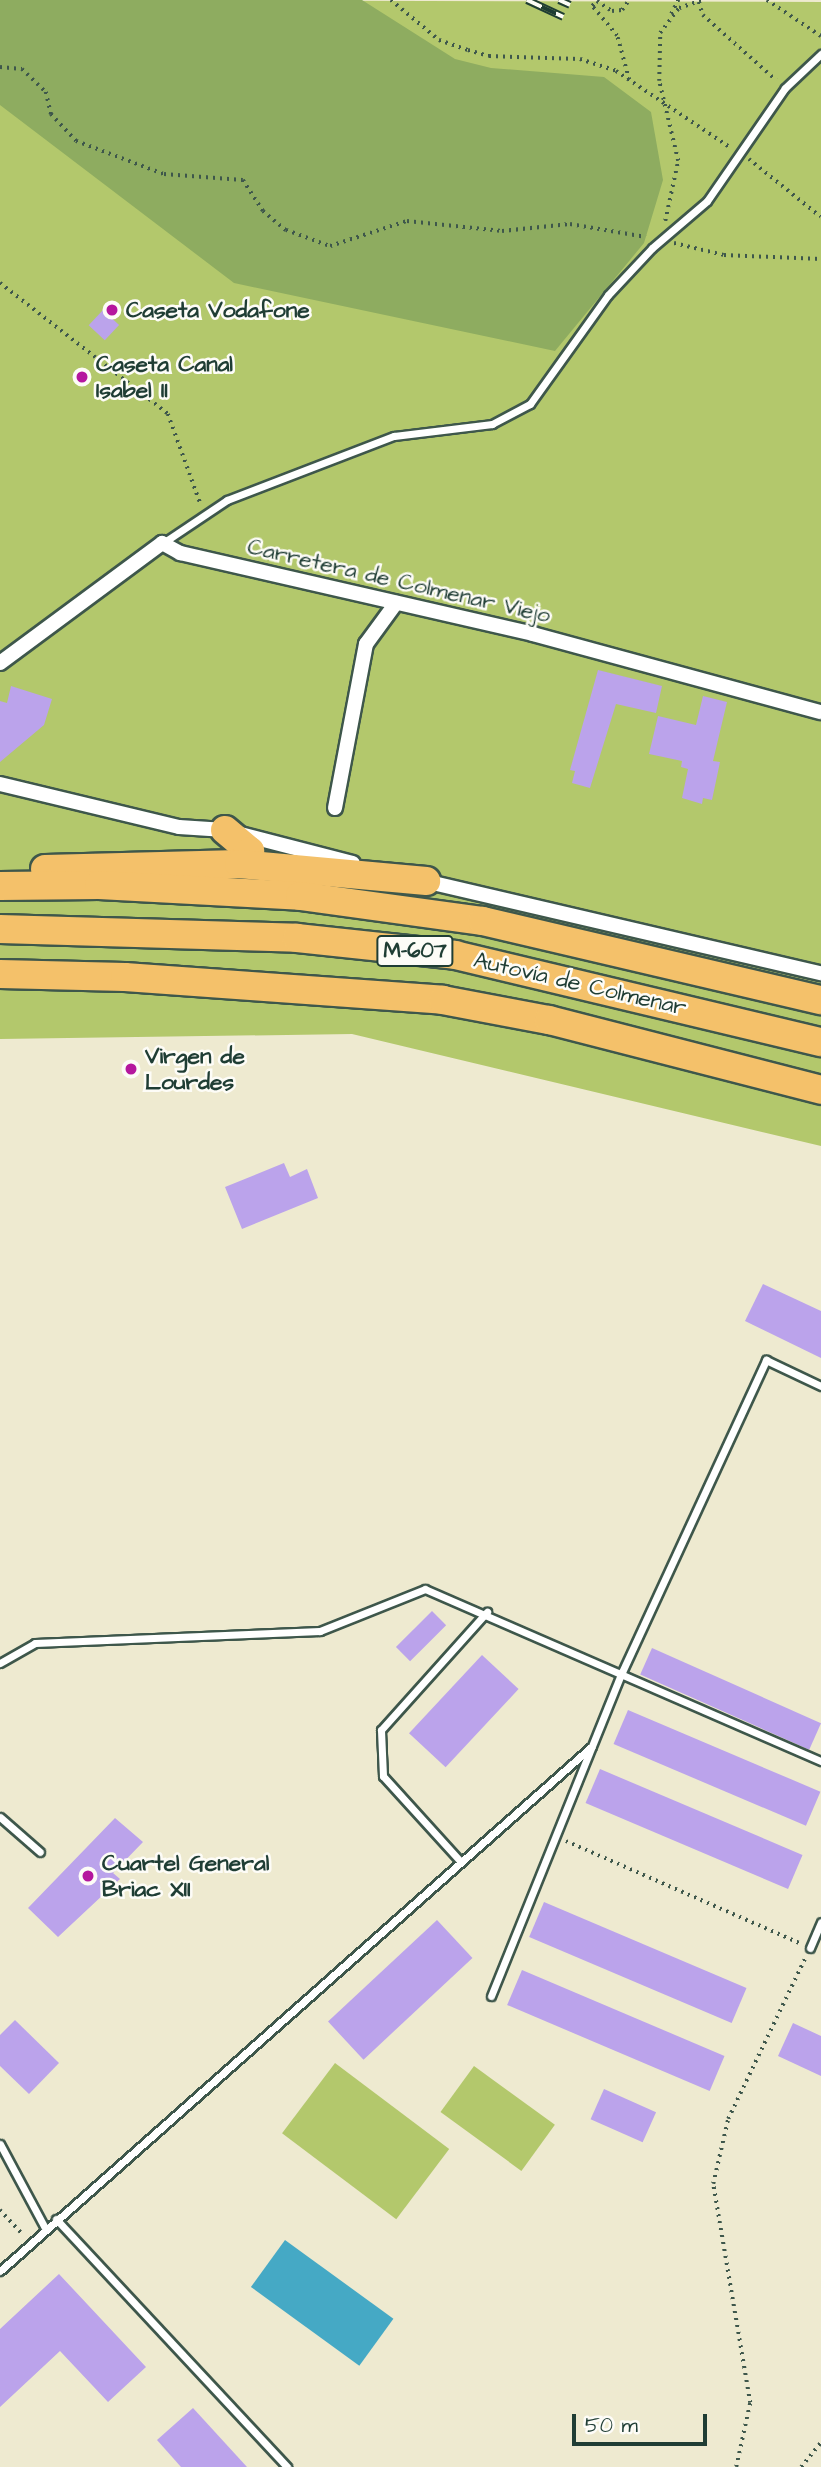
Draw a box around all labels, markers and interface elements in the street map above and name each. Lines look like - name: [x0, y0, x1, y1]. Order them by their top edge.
- place label: Caseta Vodafone: [126, 296, 310, 324]
- marker: Caseta Vodafone: [104, 302, 120, 318]
- place label: Caseta Canal Isabel II: [96, 350, 233, 404]
- marker: Caseta Canal Isabel II: [74, 369, 90, 385]
- street label: Carretera de Colmenar Viejo: [245, 533, 553, 629]
- road number: M-607: [375, 934, 455, 968]
- street label: Autovía de Colmenar: [471, 946, 689, 1022]
- place label: Virgen de Lourdes: [145, 1042, 245, 1096]
- marker: Virgen de Lourdes: [123, 1061, 139, 1077]
- place label: Cuartel General Briac XII: [102, 1849, 269, 1903]
- marker: Cuartel General Briac XII: [80, 1868, 96, 1884]
- scale bar: [576, 2400, 711, 2444]
- text: 50 m: [585, 2411, 638, 2440]

